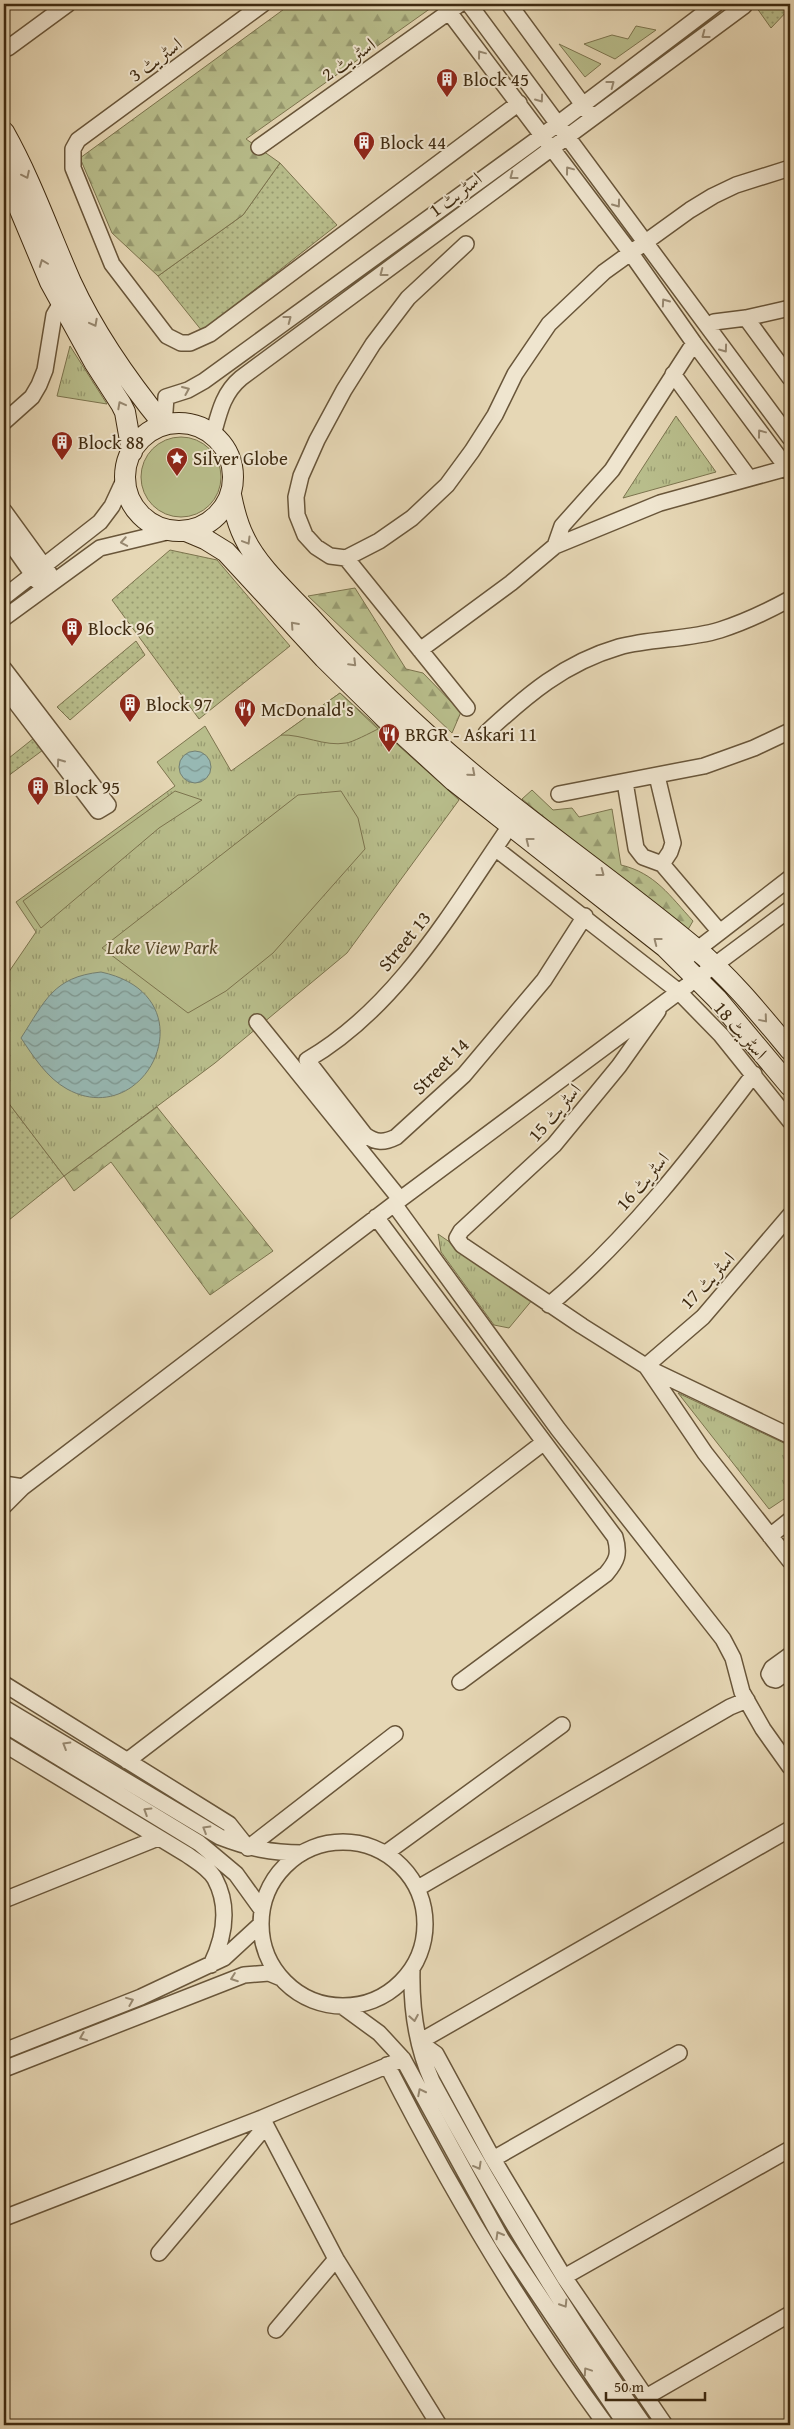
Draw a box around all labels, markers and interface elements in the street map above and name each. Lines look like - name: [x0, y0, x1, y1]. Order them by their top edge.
- one-way arrow: [701, 29, 711, 38]
- street label: اسٹریٹ 3: [122, 30, 188, 88]
- street label: اسٹریٹ 2: [315, 30, 381, 88]
- one-way arrow: [479, 51, 487, 60]
- place label: Block 45: [463, 65, 529, 93]
- building icon: Block 45: [435, 67, 459, 98]
- one-way arrow: [605, 81, 614, 89]
- one-way arrow: [534, 93, 543, 103]
- place label: Block 44: [380, 128, 446, 156]
- building icon: Block 44: [352, 130, 376, 161]
- street label: اسٹریٹ 1: [422, 165, 488, 223]
- one-way arrow: [566, 166, 575, 176]
- one-way arrow: [20, 170, 30, 179]
- one-way arrow: [510, 171, 519, 179]
- one-way arrow: [611, 198, 620, 208]
- one-way arrow: [39, 259, 49, 268]
- one-way arrow: [380, 268, 389, 276]
- one-way arrow: [662, 298, 671, 308]
- one-way arrow: [282, 317, 291, 325]
- one-way arrow: [87, 318, 97, 327]
- one-way arrow: [719, 343, 727, 352]
- one-way arrow: [181, 386, 190, 397]
- one-way arrow: [117, 401, 127, 410]
- place label: Block 88: [78, 428, 144, 456]
- one-way arrow: [758, 429, 767, 439]
- building icon: Block 88: [50, 430, 74, 461]
- place label: Silver Globe: [193, 444, 288, 472]
- place icon: Silver Globe: [165, 446, 189, 477]
- one-way arrow: [240, 535, 250, 544]
- one-way arrow: [119, 537, 128, 547]
- place label: Block 96: [88, 614, 154, 642]
- building icon: Block 96: [60, 616, 84, 647]
- one-way arrow: [291, 621, 300, 630]
- one-way arrow: [348, 657, 357, 666]
- place label: Block 97: [146, 690, 212, 718]
- building icon: Block 97: [118, 692, 142, 723]
- place label: McDonald's: [261, 695, 354, 723]
- restaurant icon: McDonald's: [233, 697, 257, 728]
- place label: BRGR - Askari 11: [405, 720, 537, 748]
- restaurant icon: BRGR - Askari 11: [377, 722, 401, 753]
- one-way arrow: [57, 758, 66, 768]
- one-way arrow: [467, 768, 476, 777]
- place label: Block 95: [54, 773, 120, 801]
- building icon: Block 95: [26, 775, 50, 806]
- one-way arrow: [525, 838, 535, 847]
- one-way arrow: [595, 867, 605, 876]
- street label: Street 13: [371, 905, 437, 977]
- park label: Lake View Park: [105, 933, 218, 961]
- one-way arrow: [654, 937, 663, 946]
- street label: اسٹریٹ 18: [708, 995, 774, 1065]
- one-way arrow: [758, 1013, 766, 1022]
- street label: Street 14: [405, 1031, 475, 1101]
- street label: اسٹریٹ 15: [521, 1077, 587, 1147]
- street label: اسٹریٹ 16: [609, 1146, 675, 1216]
- street label: اسٹریٹ 17: [673, 1245, 741, 1315]
- one-way arrow: [63, 1742, 72, 1752]
- one-way arrow: [143, 1808, 152, 1818]
- one-way arrow: [202, 1825, 211, 1835]
- one-way arrow: [231, 1972, 239, 1982]
- one-way arrow: [125, 1997, 134, 2007]
- one-way arrow: [408, 2014, 418, 2022]
- one-way arrow: [79, 2031, 88, 2041]
- one-way arrow: [417, 2088, 427, 2097]
- one-way arrow: [472, 2160, 482, 2169]
- one-way arrow: [495, 2231, 505, 2240]
- one-way arrow: [558, 2298, 567, 2307]
- one-way arrow: [584, 2367, 594, 2376]
- scale bar: [606, 2369, 705, 2401]
- text: 50 m: [614, 2376, 645, 2397]

